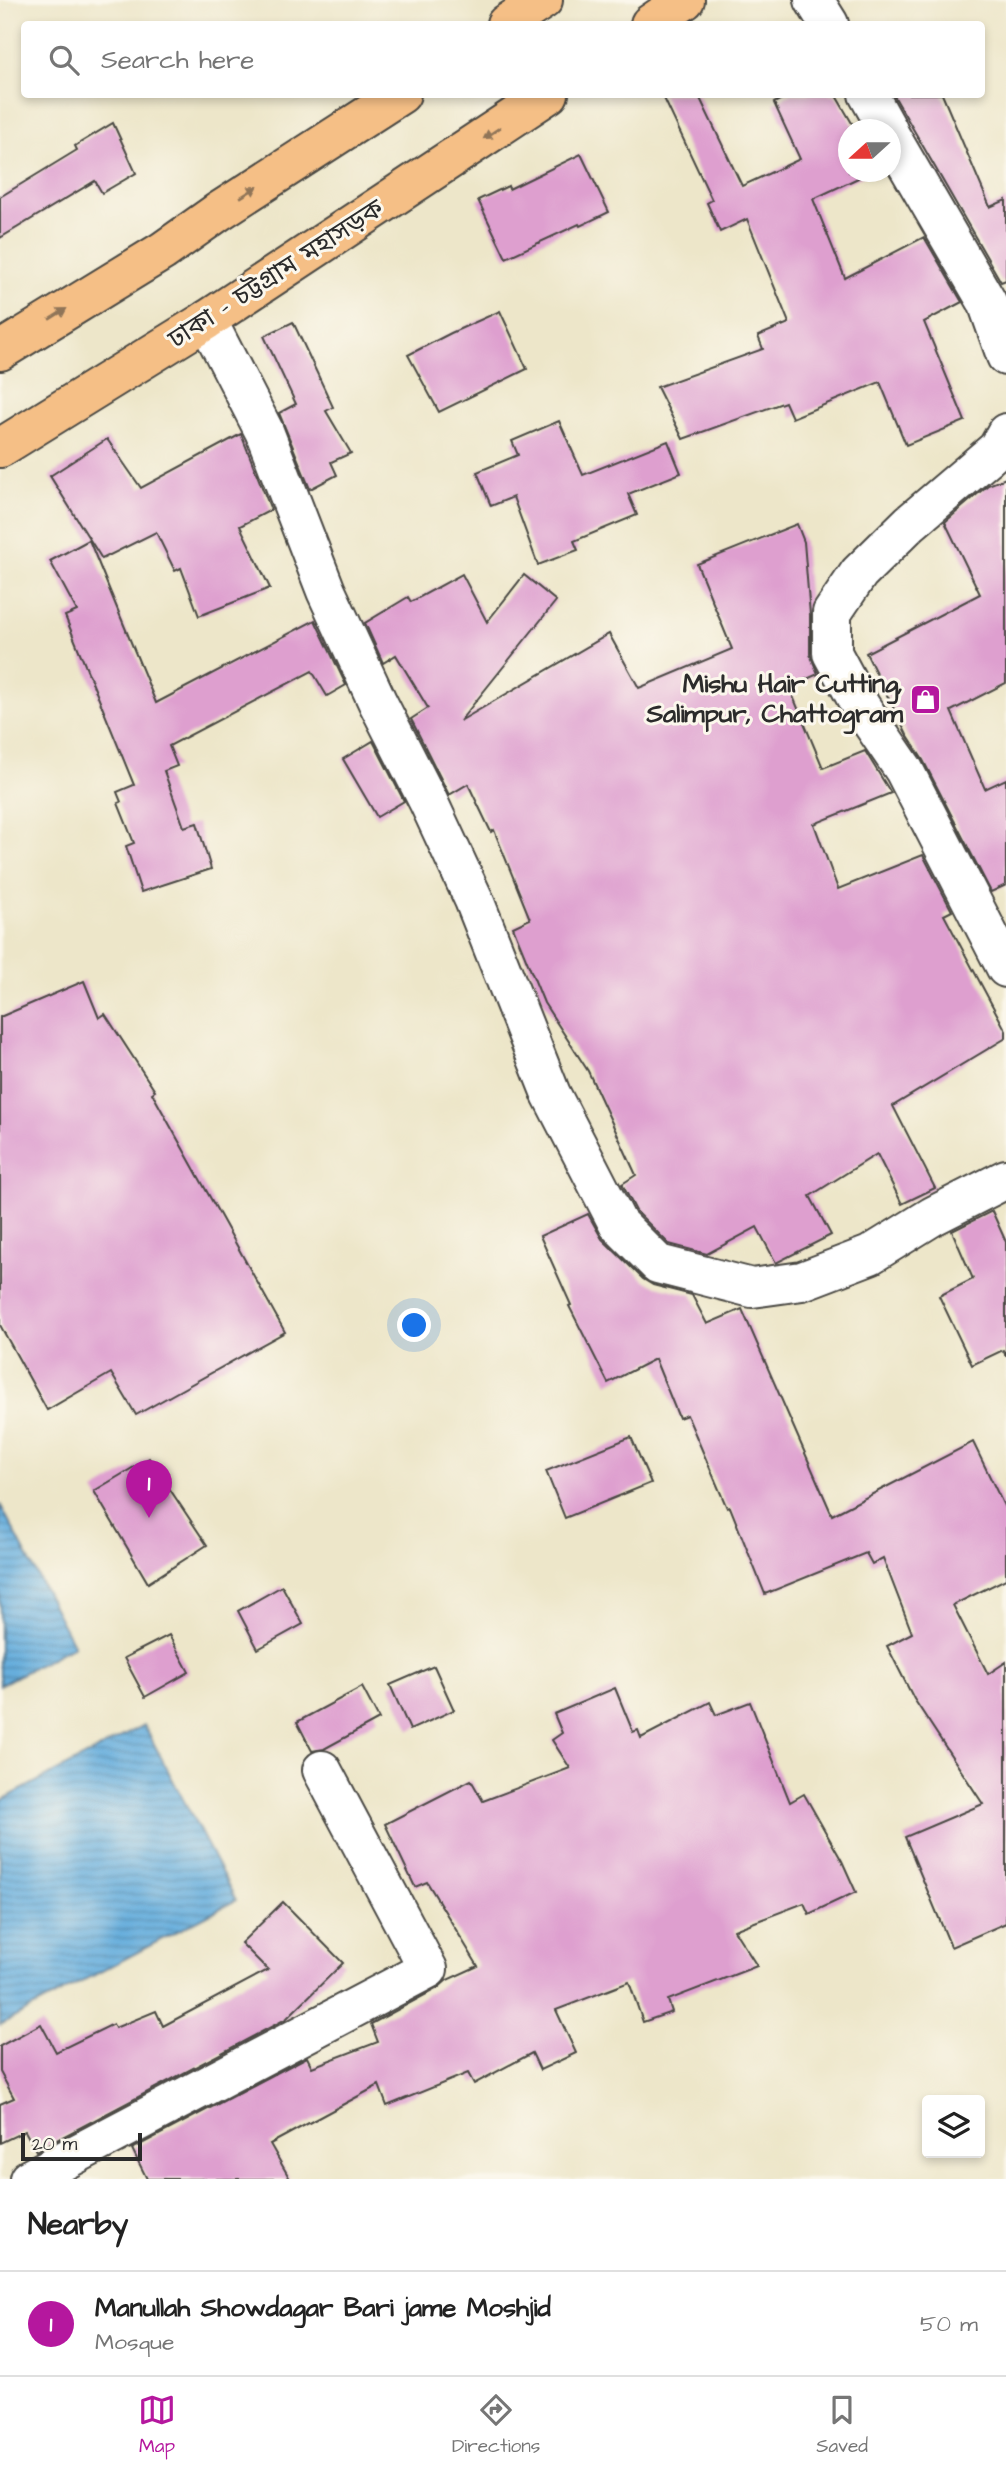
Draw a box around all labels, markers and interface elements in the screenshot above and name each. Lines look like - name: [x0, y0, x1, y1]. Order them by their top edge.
- search box: [21, 21, 985, 98]
- icon: search: [45, 41, 83, 79]
- text: Search here: [101, 42, 254, 78]
- north arrow: [838, 119, 901, 182]
- one-way arrow: [483, 126, 502, 139]
- one-way arrow: [240, 186, 259, 199]
- street label: ঢাকা - চট্টগ্রাম মহাসড়ক: [160, 190, 392, 358]
- one-way arrow: [48, 308, 67, 321]
- place label: Mishu Hair Cutting, Salimpur, Chattogram: [645, 666, 904, 735]
- shop icon: Mishu Hair Cutting, Salimpur, Chattogram: [909, 682, 943, 716]
- your location: [397, 1308, 431, 1342]
- pin: 1: [126, 1460, 172, 1518]
- map controls: [922, 2095, 985, 2158]
- button: layers: [922, 2095, 985, 2158]
- scale bar: [21, 2130, 142, 2162]
- text: 20 m: [32, 2131, 77, 2158]
- text: Nearby: [28, 2204, 128, 2246]
- text: Manullah Showdagar Bari jame Moshjid: [95, 2290, 551, 2326]
- text: 1: [50, 2308, 52, 2340]
- text: 50 m: [920, 2308, 978, 2340]
- text: Mosque: [95, 2326, 174, 2358]
- tab: Map: [138, 2391, 176, 2460]
- tab: Directions: [452, 2391, 540, 2460]
- tab: Saved: [816, 2391, 868, 2460]

